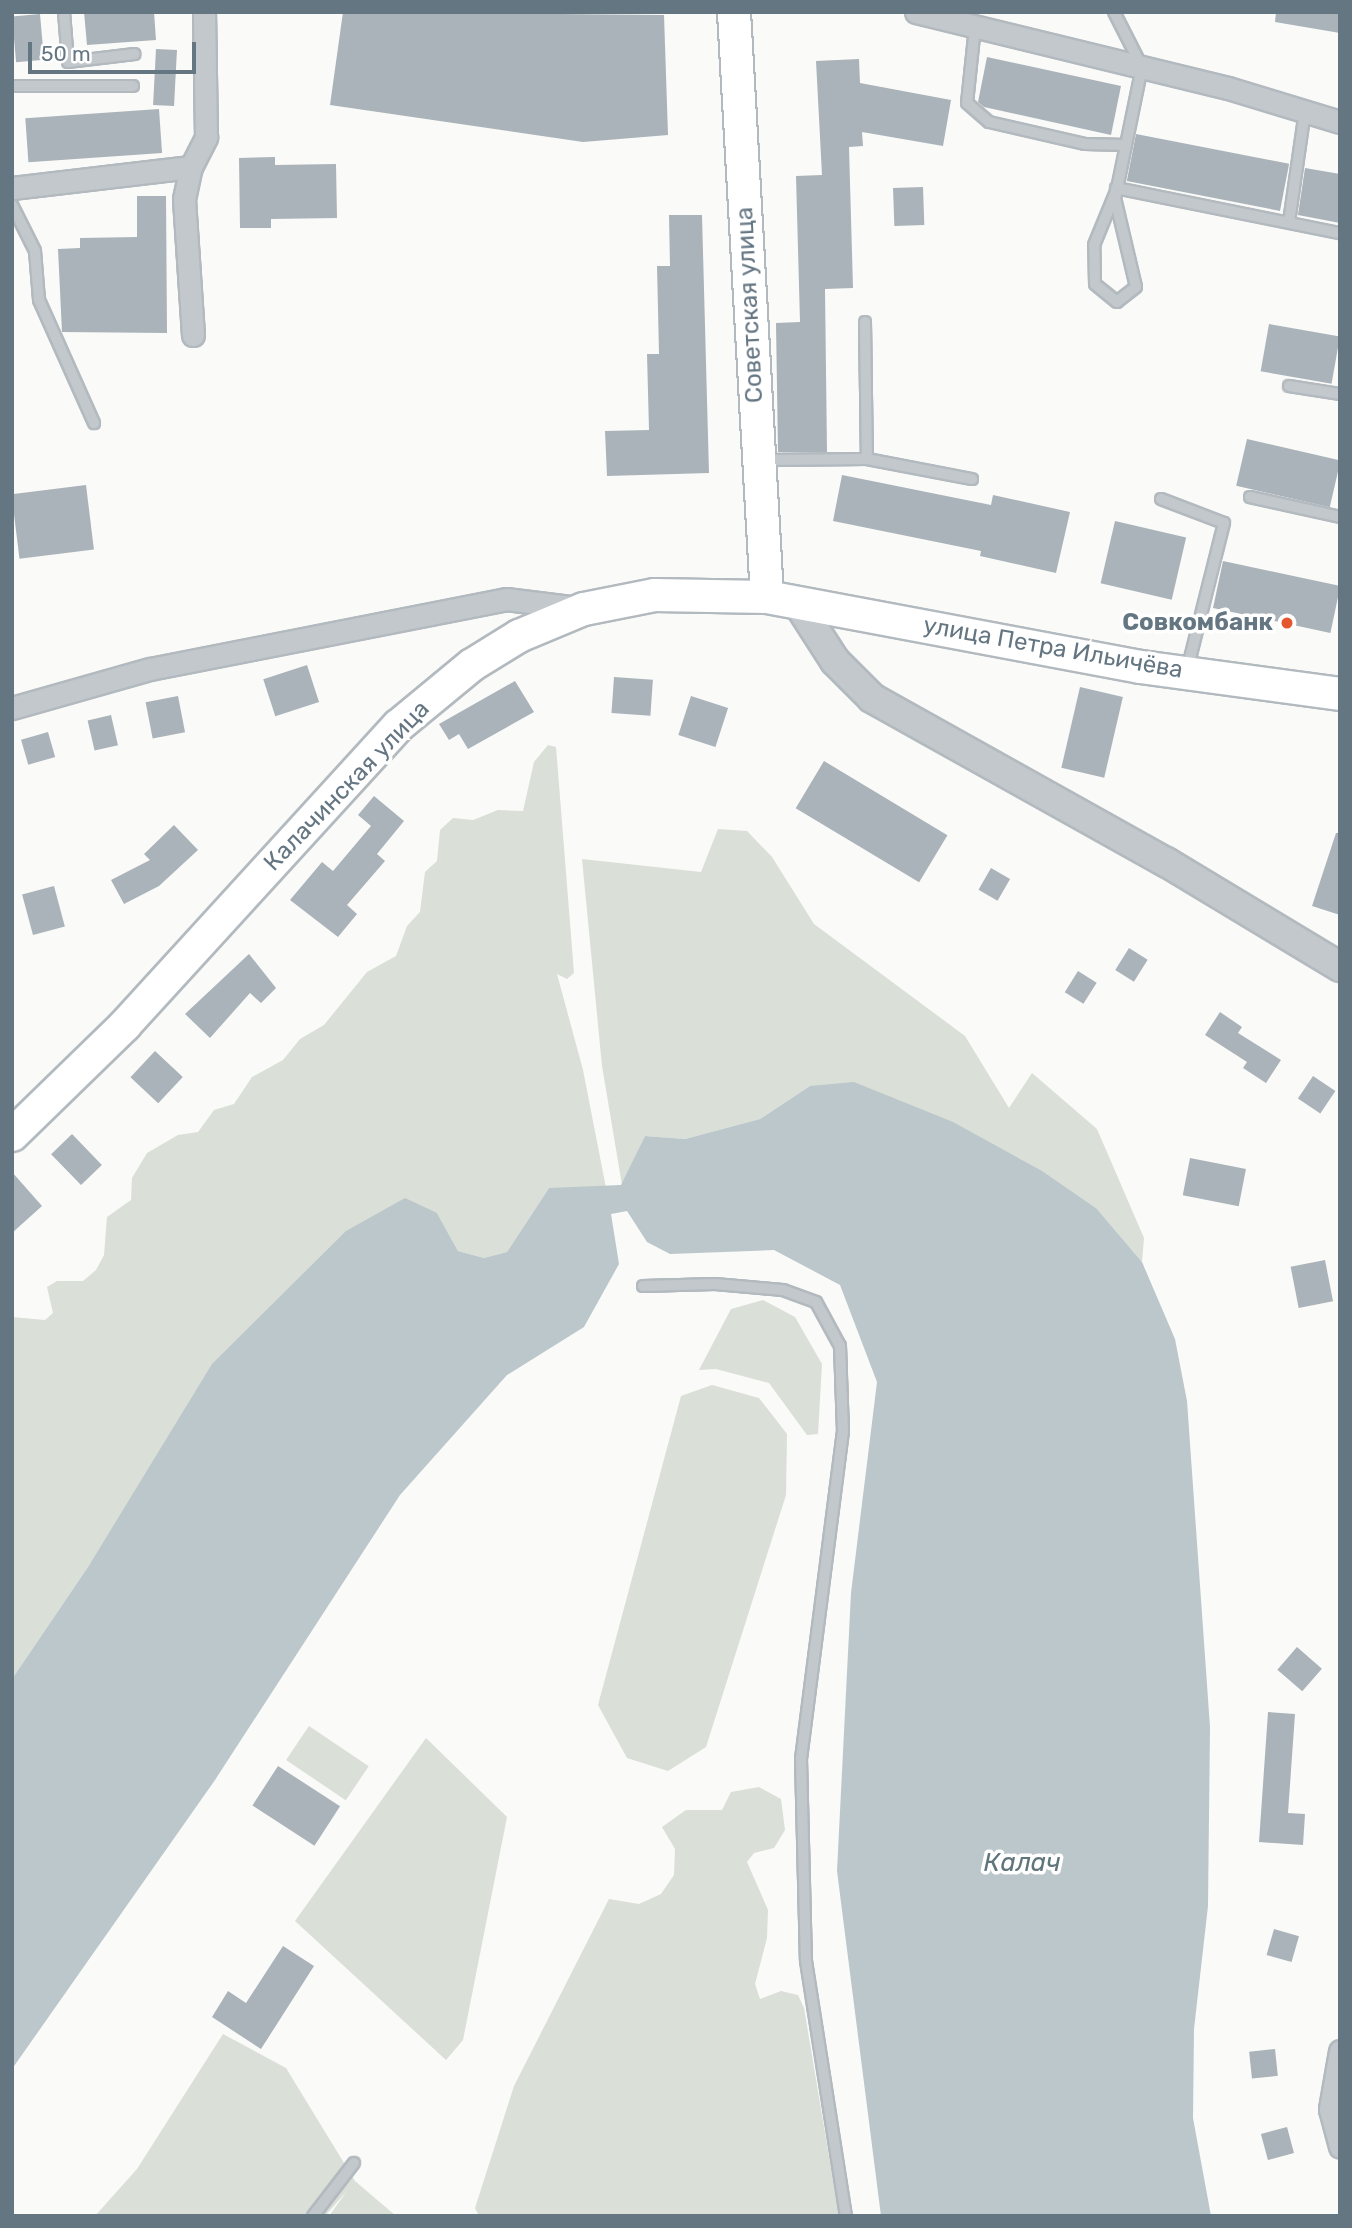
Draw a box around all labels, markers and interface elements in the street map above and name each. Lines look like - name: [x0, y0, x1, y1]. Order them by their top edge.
- scale bar: [32, 28, 200, 72]
- text: 50 m: [41, 41, 91, 66]
- street label: Советская улица: [730, 206, 770, 404]
- place label: Совкомбанк: [1122, 609, 1273, 637]
- street label: улица Петра Ильичёва: [921, 611, 1185, 685]
- marker: Совкомбанк: [1279, 615, 1295, 631]
- street label: Калачинская улица: [258, 695, 436, 877]
- water label: Калач: [983, 1847, 1061, 1879]

